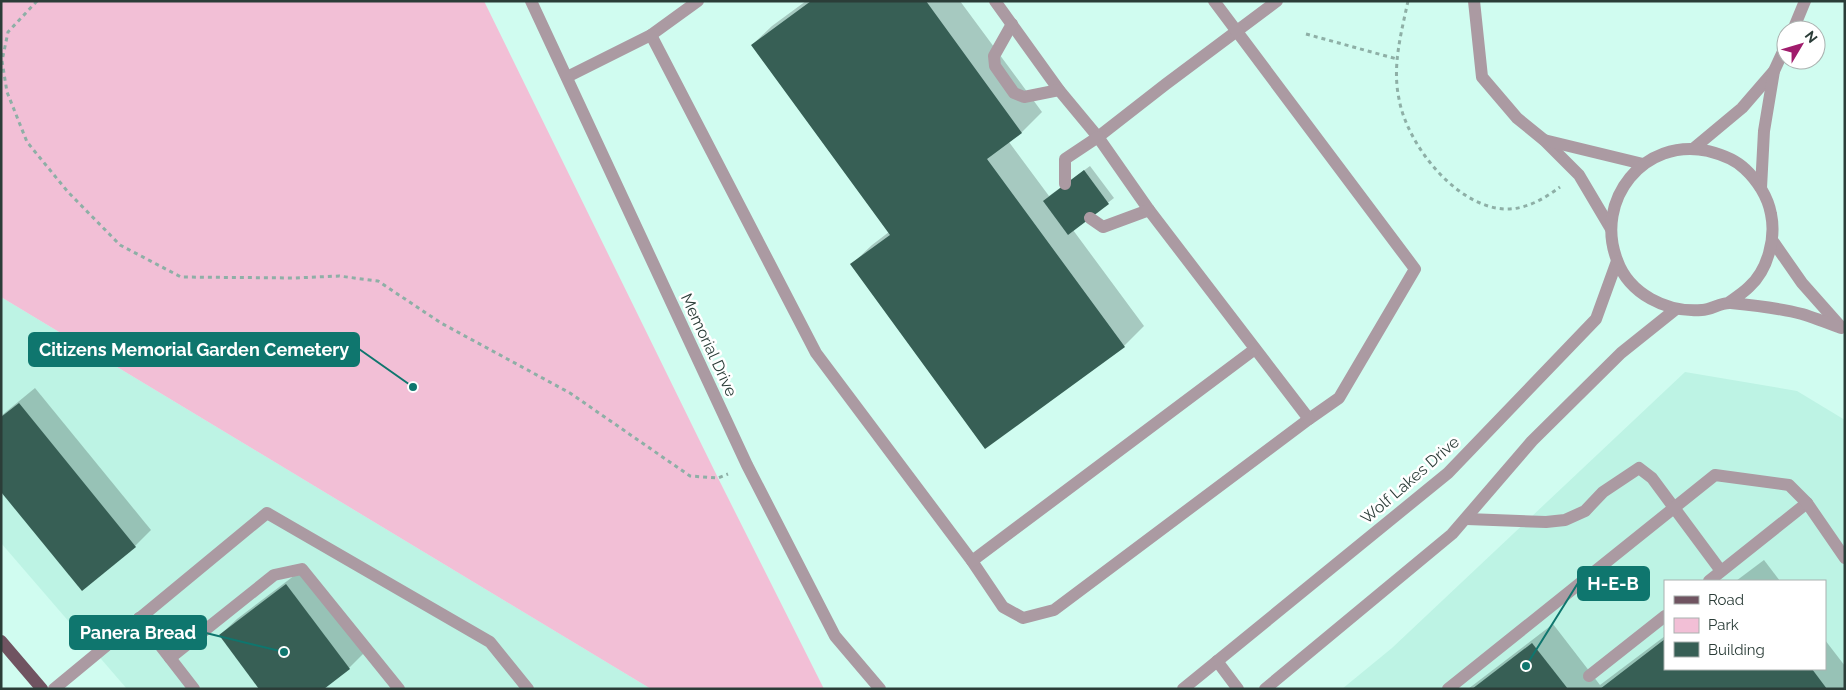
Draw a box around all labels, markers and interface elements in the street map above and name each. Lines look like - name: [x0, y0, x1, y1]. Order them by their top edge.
- north arrow: [1776, 20, 1826, 70]
- text: N: [1802, 28, 1821, 46]
- street label: Memorial Drive: [677, 290, 741, 400]
- callout: Citizens Memorial Garden Cemetery: [29, 333, 359, 366]
- text: Citizens Memorial Garden Cemetery: [39, 339, 349, 360]
- street label: Wolf Lakes Drive: [1357, 432, 1463, 528]
- callout: H-E-B: [1578, 567, 1649, 600]
- text: H-E-B: [1587, 573, 1639, 594]
- legend: [1664, 580, 1826, 670]
- text: Road: [1708, 591, 1744, 609]
- callout: Panera Bread: [70, 616, 206, 649]
- text: Park: [1708, 616, 1739, 634]
- text: Panera Bread: [80, 622, 196, 643]
- text: Building: [1708, 641, 1765, 659]

